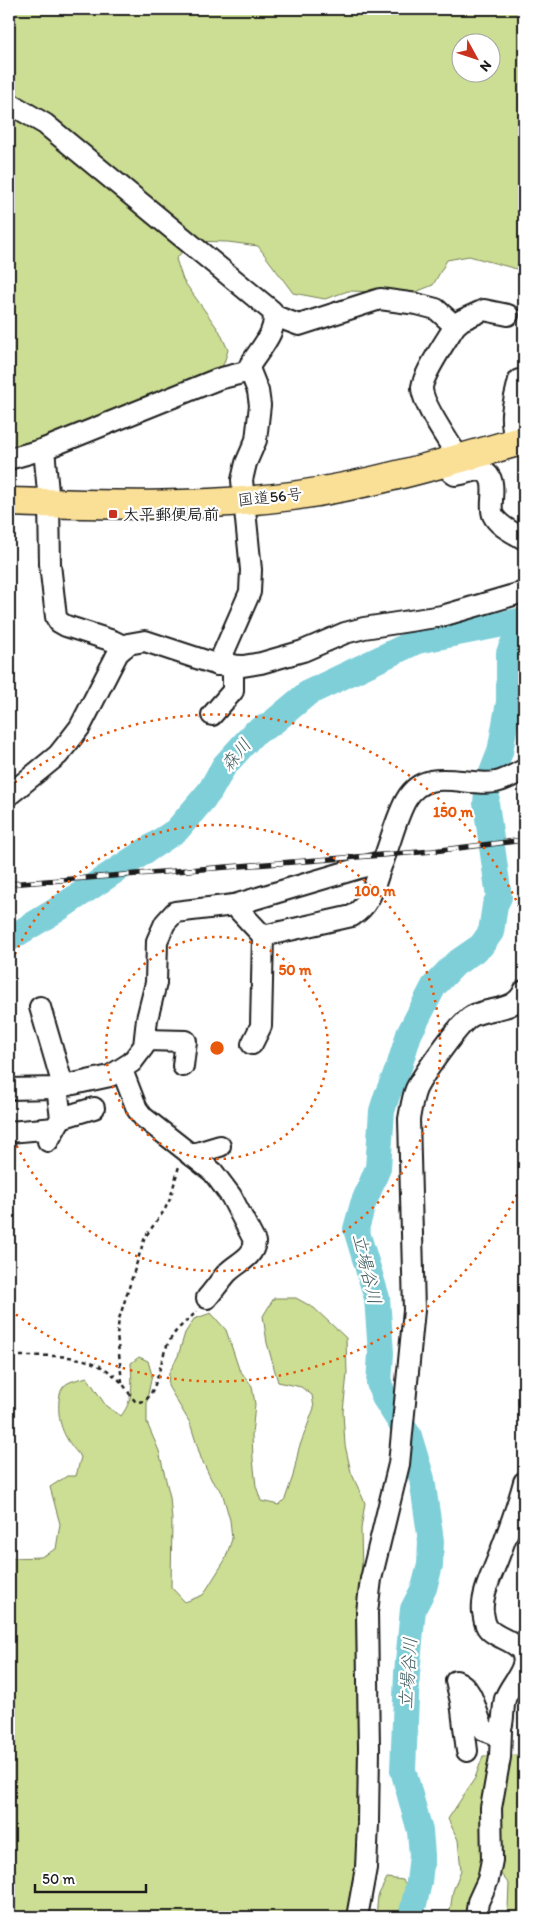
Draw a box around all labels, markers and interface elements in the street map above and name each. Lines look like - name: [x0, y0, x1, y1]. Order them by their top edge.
- north arrow: [450, 32, 500, 82]
- text: N: [476, 57, 495, 75]
- street label: 国道56号: [237, 484, 303, 510]
- place label: 大平郵便局前: [123, 505, 219, 524]
- marker: 大平郵便局前: [107, 508, 119, 520]
- water label: 森川: [216, 734, 256, 776]
- text: 150 m: [433, 803, 473, 821]
- text: 100 m: [354, 882, 396, 900]
- text: 50 m: [278, 961, 312, 979]
- centre of rings: [208, 1039, 226, 1057]
- water label: 立場谷川: [348, 1231, 386, 1307]
- water label: 立場谷川: [395, 1636, 421, 1710]
- scale bar: [35, 1861, 146, 1893]
- text: 50 m: [42, 1870, 75, 1888]

